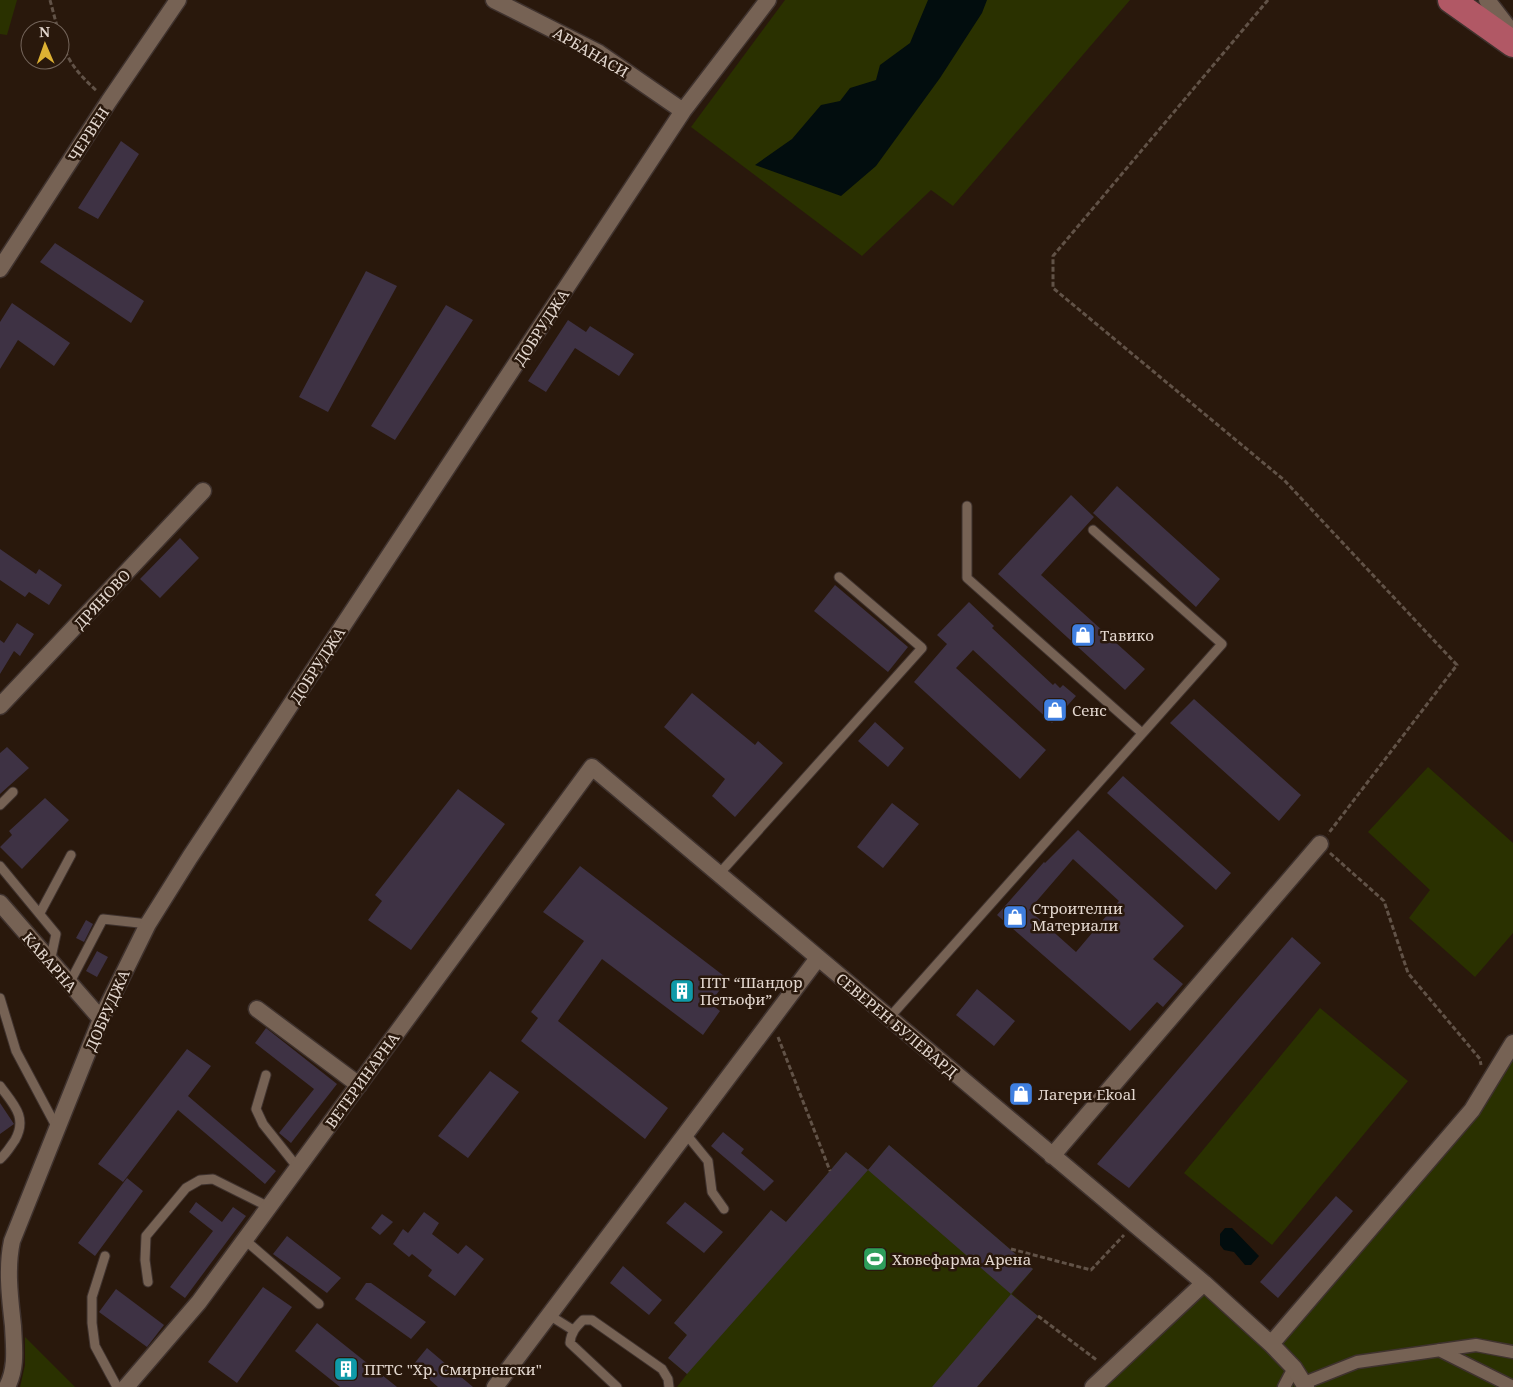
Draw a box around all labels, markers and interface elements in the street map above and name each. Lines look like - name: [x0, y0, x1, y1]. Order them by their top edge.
- north arrow: [20, 20, 70, 70]
- text: N: [39, 22, 50, 41]
- street label: АРБАНАСИ: [550, 22, 632, 82]
- street label: ЧЕРВЕН: [63, 103, 113, 165]
- street label: ДОБРУДЖА: [509, 285, 573, 369]
- street label: ДРЯНОВО: [69, 565, 135, 633]
- shop icon: Тавико: [1070, 622, 1096, 648]
- street label: ДОБРУДЖА: [285, 623, 349, 707]
- place label: Тавико: [1100, 625, 1154, 645]
- shop icon: Сенс: [1042, 697, 1068, 723]
- place label: Сенс: [1072, 700, 1107, 720]
- place label: Строителни Материали: [1032, 898, 1123, 935]
- shop icon: Строителни Материали: [1002, 904, 1028, 930]
- street label: КАВАРНА: [18, 928, 82, 997]
- street label: ДОБРУДЖА: [80, 966, 134, 1054]
- street label: СЕВЕРЕН БУЛЕВАРД: [832, 968, 962, 1082]
- place label: ПТГ “Шандор Петьофи”: [700, 972, 802, 1009]
- building icon: ПТГ “Шандор Петьофи”: [669, 978, 695, 1004]
- street label: ВЕТЕРИНАРНА: [321, 1028, 404, 1132]
- shop icon: Лагери Ekoal: [1008, 1081, 1034, 1107]
- place label: Лагери Ekoal: [1038, 1084, 1136, 1104]
- sports icon: Хювефарма Арена: [862, 1246, 888, 1272]
- place label: Хювефарма Арена: [892, 1249, 1031, 1269]
- building icon: ПГТС "Хр. Смирненски": [333, 1356, 359, 1382]
- place label: ПГТС "Хр. Смирненски": [364, 1359, 542, 1379]

